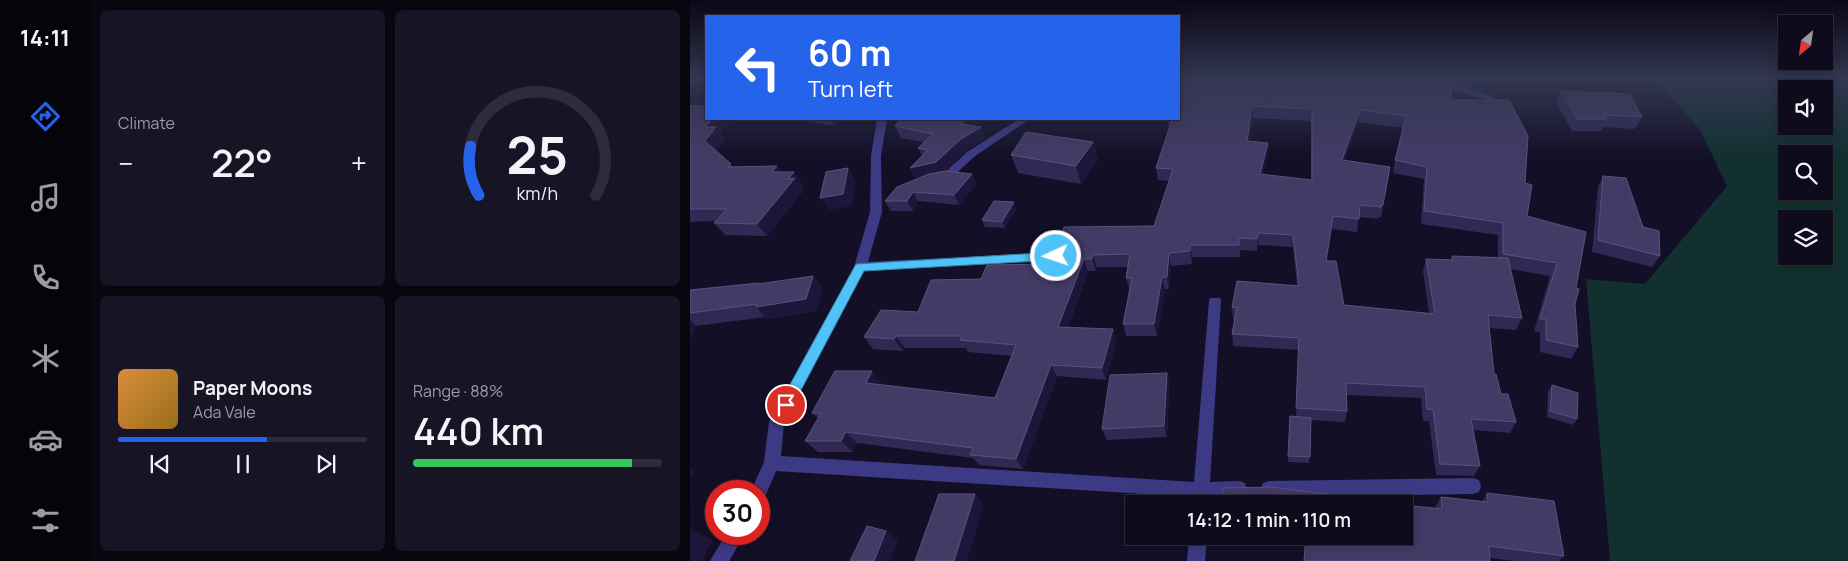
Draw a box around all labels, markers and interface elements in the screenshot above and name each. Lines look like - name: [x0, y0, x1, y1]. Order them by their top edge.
- north arrow: [1778, 15, 1832, 70]
- map controls: [1778, 15, 1833, 265]
- text: 14:11: [20, 23, 70, 53]
- text: 60 m: [808, 29, 891, 77]
- icon: left: [725, 35, 790, 100]
- text: Turn left: [808, 74, 893, 104]
- button: sound: [1778, 80, 1833, 135]
- icon: directions: [28, 99, 63, 134]
- text: Climate: [118, 112, 175, 134]
- text: 25: [507, 119, 568, 190]
- text: 22°: [211, 136, 273, 188]
- text: −: [118, 144, 133, 182]
- text: +: [351, 144, 367, 182]
- button: search: [1778, 145, 1833, 200]
- icon: music: [28, 180, 63, 215]
- text: km/h: [517, 181, 558, 205]
- button: layers: [1778, 210, 1833, 265]
- position arrow: [1029, 229, 1081, 281]
- icon: phone: [28, 260, 63, 295]
- icon: climate: [28, 341, 63, 376]
- text: Paper Moons: [193, 375, 312, 401]
- text: Range · 88%: [413, 380, 503, 402]
- pin: [765, 384, 807, 426]
- icon: arrive: [772, 391, 800, 419]
- text: Ada Vale: [193, 401, 256, 423]
- text: 440 km: [413, 404, 544, 456]
- icon: car: [28, 422, 63, 457]
- icon: previous: [146, 450, 174, 478]
- icon: pause: [229, 450, 257, 478]
- icon: next: [312, 450, 340, 478]
- speed limit sign: 30: [705, 480, 770, 545]
- icon: filters: [28, 503, 63, 538]
- text: 14:12 · 1 min · 110 m: [1187, 507, 1351, 533]

